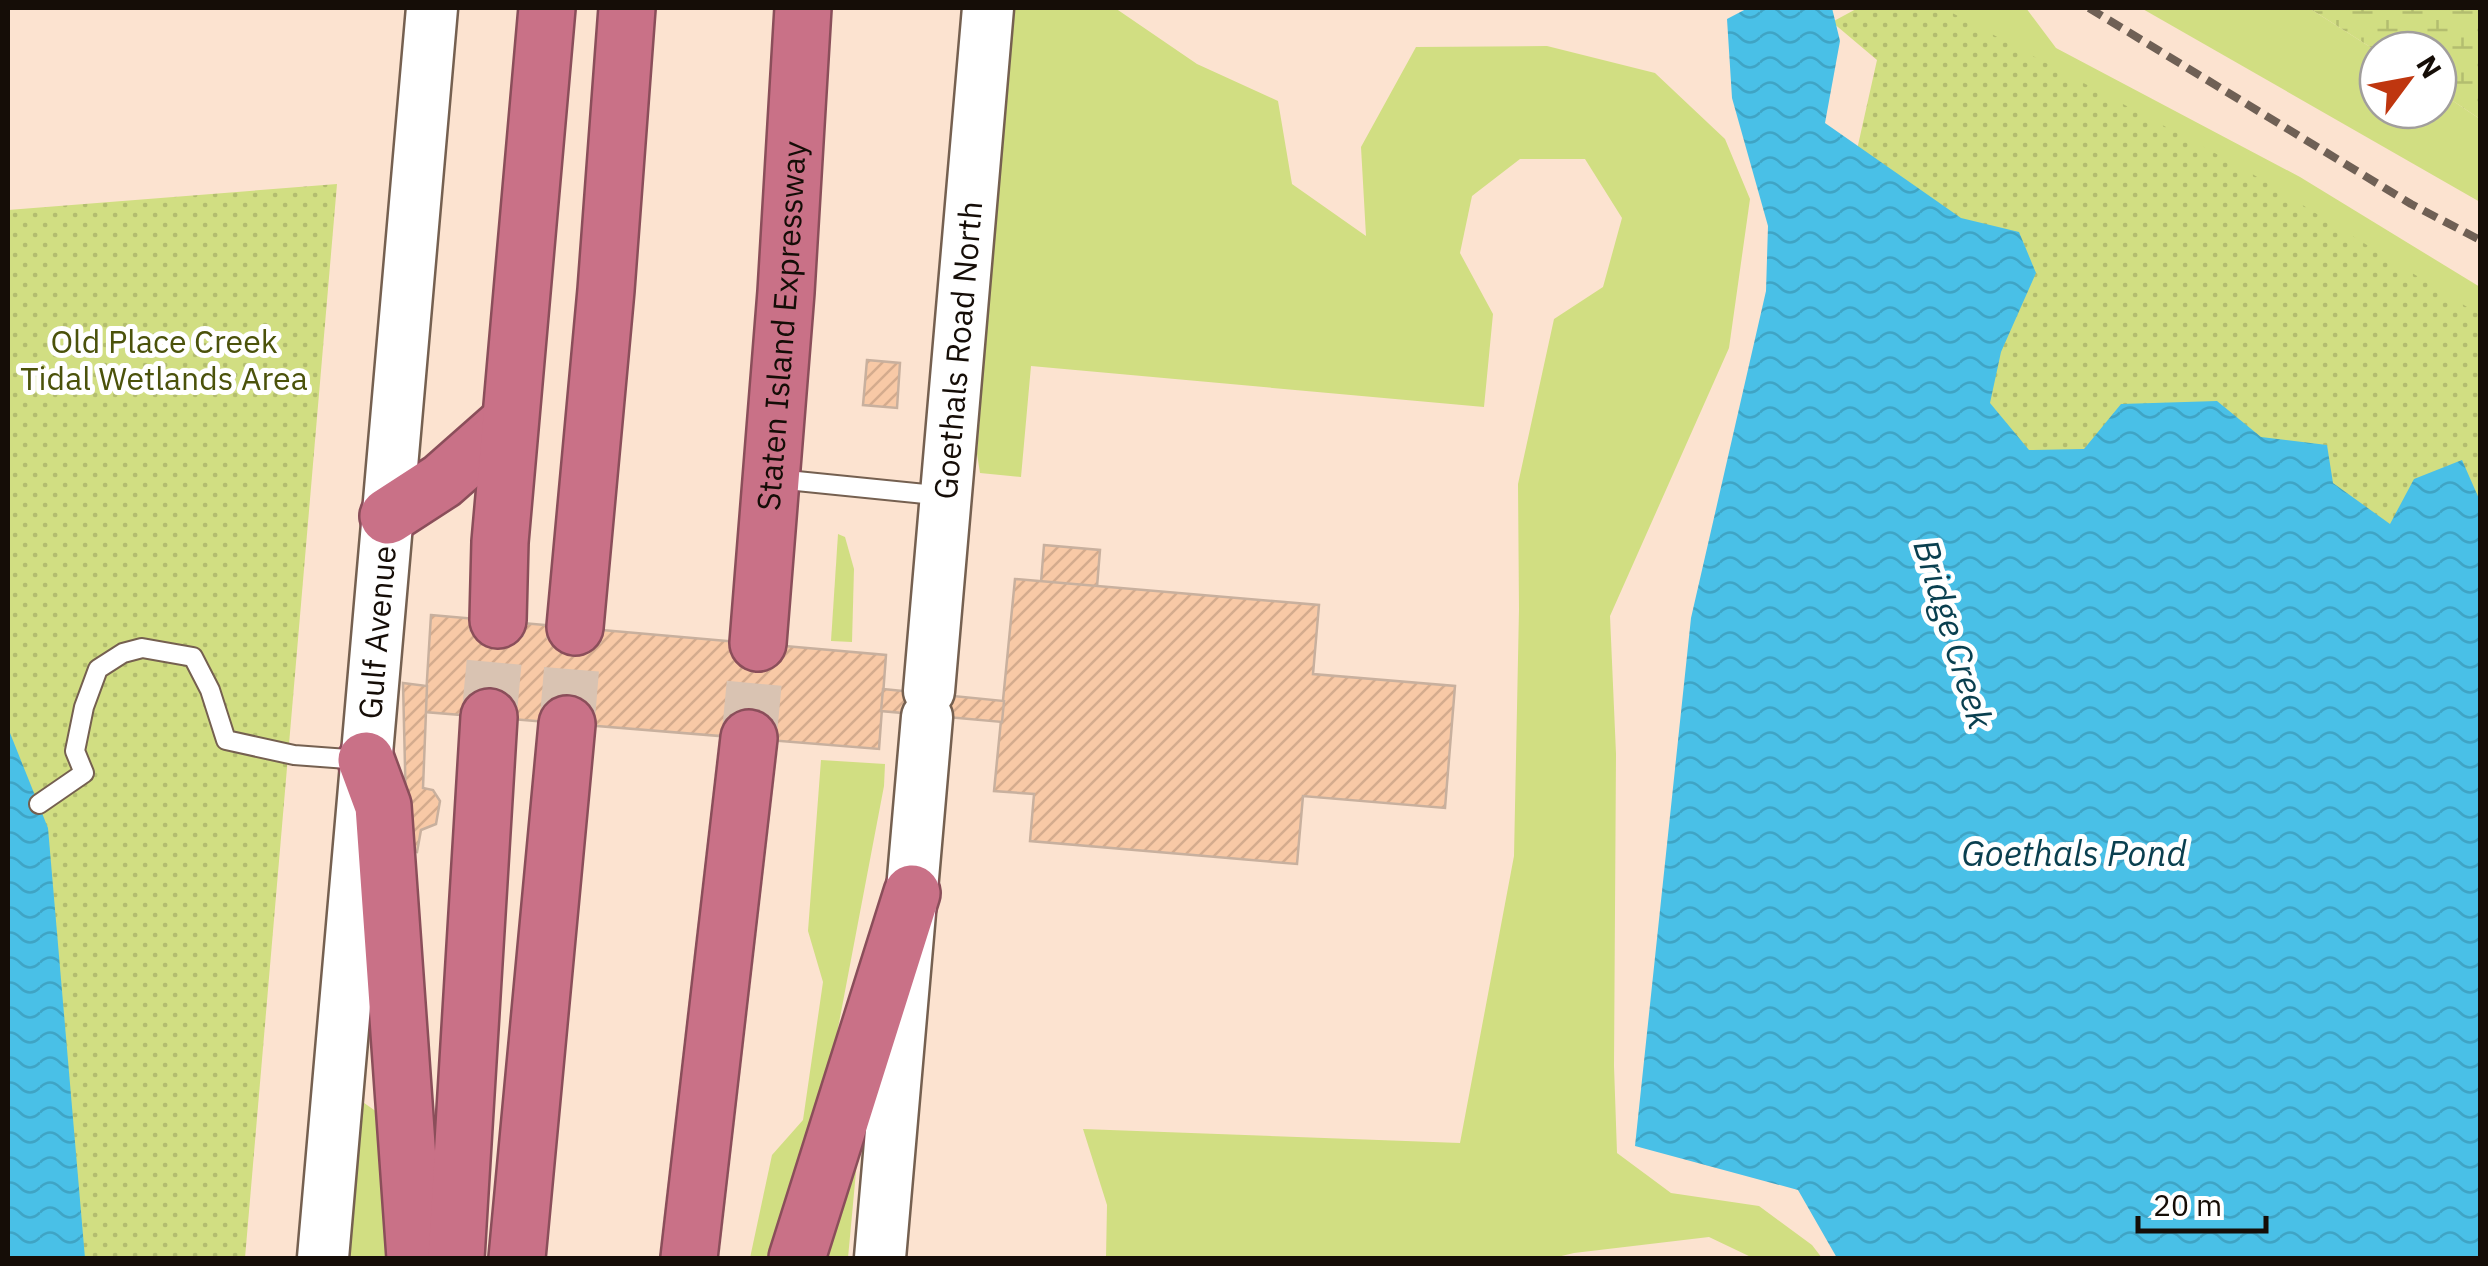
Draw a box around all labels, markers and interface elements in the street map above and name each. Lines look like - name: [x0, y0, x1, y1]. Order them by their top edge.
- north arrow: [2358, 30, 2458, 130]
- text: N: [2409, 48, 2451, 85]
- street label: Staten Island Expressway: [747, 140, 815, 512]
- street label: Goethals Road North: [924, 199, 991, 501]
- park label: Old Place Creek Tidal Wetlands Area: [20, 320, 308, 399]
- water label: Bridge Creek: [1903, 533, 2005, 735]
- street label: Gulf Avenue: [348, 544, 405, 721]
- water label: Goethals Pond: [1961, 830, 2187, 876]
- scale bar: [2138, 1171, 2266, 1233]
- text: 20 m: [2153, 1185, 2222, 1224]

